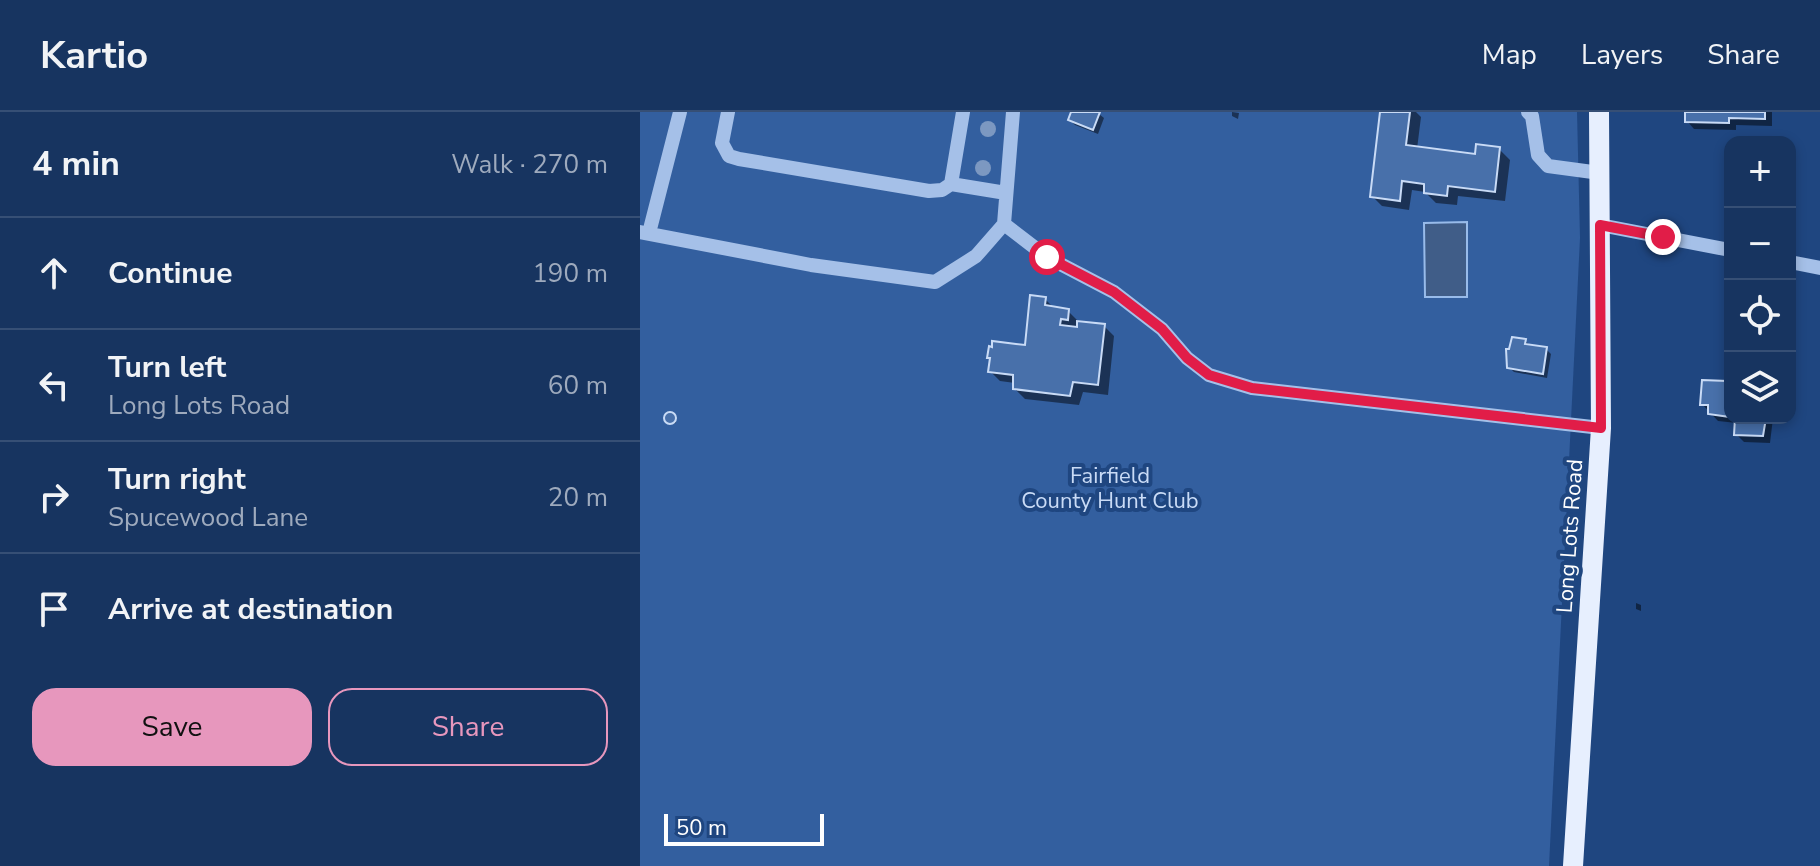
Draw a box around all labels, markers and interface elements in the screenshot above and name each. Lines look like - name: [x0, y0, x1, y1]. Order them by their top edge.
- text: Kartio: [40, 30, 148, 81]
- text: Map: [1482, 36, 1537, 74]
- text: Layers: [1581, 36, 1663, 74]
- text: Share: [1707, 36, 1780, 74]
- map controls: [1724, 136, 1796, 424]
- button: +: [1724, 136, 1796, 208]
- text: 4 min: [32, 141, 120, 187]
- text: Walk · 270 m: [451, 147, 608, 182]
- button: −: [1724, 208, 1796, 280]
- route end: [1645, 219, 1681, 255]
- route start: [1029, 239, 1065, 275]
- icon: ahead: [32, 251, 76, 295]
- text: Continue: [108, 253, 233, 294]
- text: 190 m: [532, 256, 608, 291]
- button: locate: [1724, 280, 1796, 352]
- text: Turn left: [108, 347, 226, 388]
- button: layers: [1724, 352, 1796, 424]
- icon: left: [32, 363, 76, 407]
- text: 60 m: [548, 368, 608, 403]
- text: Long Lots Road: [108, 388, 290, 423]
- street label: Long Lots Road: [1550, 458, 1590, 614]
- text: Turn right: [108, 459, 246, 500]
- park label: Fairfield County Hunt Club: [1021, 461, 1199, 516]
- icon: right: [32, 475, 76, 519]
- text: 20 m: [548, 480, 608, 515]
- text: Spucewood Lane: [108, 500, 308, 535]
- icon: arrive: [32, 587, 76, 631]
- text: Arrive at destination: [108, 589, 393, 630]
- button: Save: [32, 688, 312, 766]
- button: Share: [328, 688, 608, 766]
- scale bar: [664, 810, 824, 846]
- text: 50 m: [676, 813, 727, 843]

